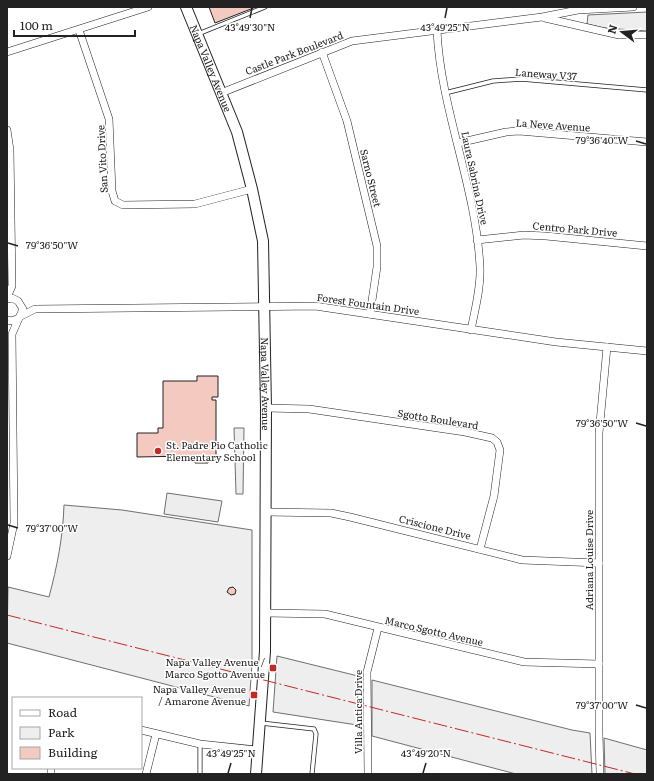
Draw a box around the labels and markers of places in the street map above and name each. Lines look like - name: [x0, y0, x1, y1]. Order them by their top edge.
- place label: St. Padre Pio Catholic Elementary School: [166, 437, 268, 464]
- marker: St. Padre Pio Catholic Elementary School: [153, 446, 163, 456]
- place label: Napa Valley Avenue / Marco Sgotto Avenue: [164, 654, 266, 681]
- marker: Napa Valley Avenue / Marco Sgotto Avenue: [268, 663, 278, 673]
- place label: Napa Valley Avenue / Amarone Avenue: [153, 681, 246, 708]
- marker: Napa Valley Avenue / Amarone Avenue: [249, 690, 259, 700]

